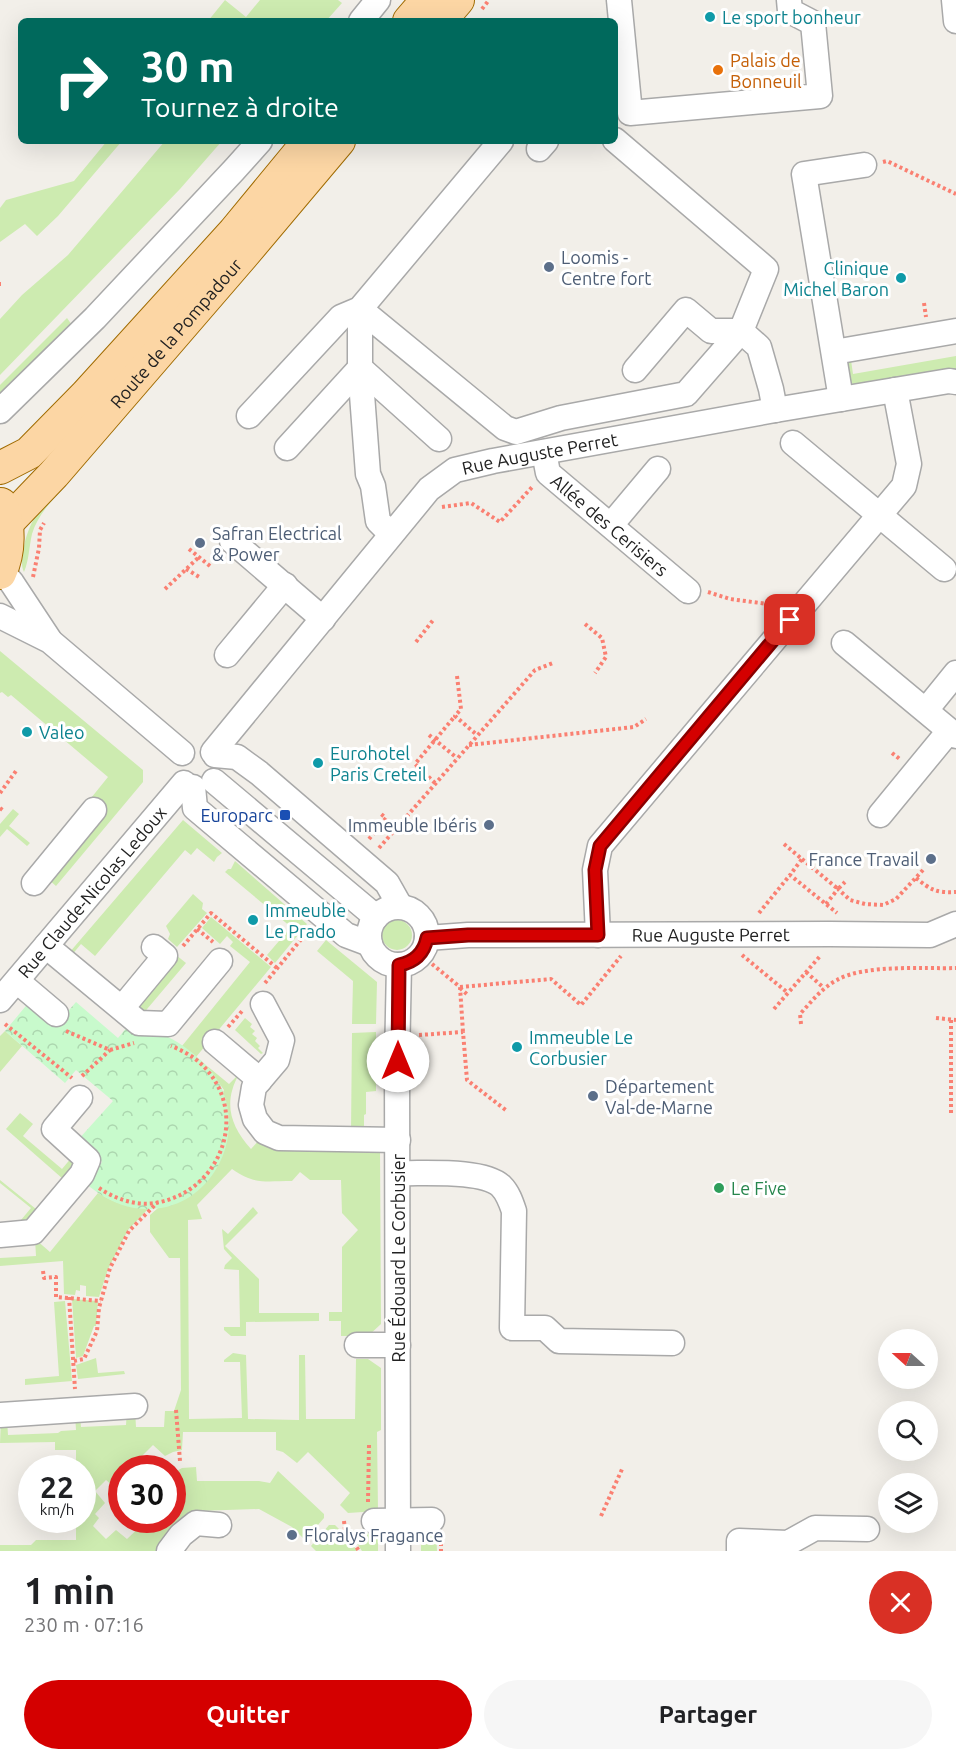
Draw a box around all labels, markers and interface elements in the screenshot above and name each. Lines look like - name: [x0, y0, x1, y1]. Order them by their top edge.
- place label: Le sport bonheur: [722, 7, 861, 27]
- marker: Le sport bonheur: [703, 10, 717, 24]
- icon: right: [42, 42, 120, 120]
- text: 30 m: [141, 43, 235, 90]
- place label: Palais de Bonneuil: [730, 50, 802, 91]
- marker: Palais de Bonneuil: [711, 63, 725, 77]
- text: Tournez à droite: [141, 92, 339, 122]
- place label: Loomis - Centre fort: [561, 247, 651, 288]
- street label: Route de la Pompadour: [106, 254, 245, 412]
- place label: Clinique Michel Baron: [783, 258, 889, 299]
- marker: Loomis - Centre fort: [542, 260, 556, 274]
- marker: Clinique Michel Baron: [894, 271, 908, 285]
- street label: Rue Auguste Perret: [460, 429, 619, 478]
- street label: Allée des Cerisiers: [547, 470, 672, 580]
- place label: Safran Electrical & Power: [212, 523, 342, 564]
- marker: Safran Electrical & Power: [193, 536, 207, 550]
- pin: [764, 594, 815, 645]
- icon: arrive: [773, 603, 806, 636]
- place label: Valeo: [39, 722, 85, 742]
- marker: Valeo: [20, 725, 34, 739]
- place label: Eurohotel Paris Creteil: [330, 743, 427, 784]
- marker: Eurohotel Paris Creteil: [311, 756, 325, 770]
- street label: Rue Claude-Nicolas Ledoux: [14, 802, 170, 981]
- place label: Europarc: [200, 805, 273, 825]
- marker: Europarc: [278, 808, 292, 822]
- place label: Immeuble Ibéris: [348, 815, 477, 835]
- marker: Immeuble Ibéris: [482, 818, 496, 832]
- place label: France Travail: [809, 849, 919, 869]
- marker: France Travail: [924, 852, 938, 866]
- place label: Immeuble Le Prado: [265, 900, 346, 941]
- marker: Immeuble Le Prado: [246, 913, 260, 927]
- street label: Rue Auguste Perret: [632, 924, 790, 945]
- place label: Immeuble Le Corbusier: [529, 1027, 633, 1068]
- position arrow: [366, 1029, 430, 1093]
- marker: Immeuble Le Corbusier: [510, 1040, 524, 1054]
- place label: Département Val-de-Marne: [605, 1076, 714, 1117]
- marker: Département Val-de-Marne: [586, 1089, 600, 1103]
- street label: Rue Édouard Le Corbusier: [387, 1153, 408, 1362]
- place label: Le Five: [731, 1178, 787, 1198]
- marker: Le Five: [712, 1181, 726, 1195]
- north arrow: [878, 1329, 938, 1389]
- map controls: [878, 1329, 938, 1533]
- button: search: [878, 1401, 938, 1461]
- speed limit sign: 30: [108, 1455, 186, 1533]
- text: 22: [40, 1470, 74, 1504]
- button: layers: [878, 1473, 938, 1533]
- text: km/h: [40, 1501, 74, 1518]
- place label: Floralys Fragance: [304, 1525, 443, 1545]
- marker: Floralys Fragance: [285, 1528, 299, 1542]
- text: 1 min: [24, 1570, 115, 1611]
- button: close: [869, 1571, 932, 1634]
- text: 230 m · 07:16: [24, 1613, 144, 1636]
- button: Quitter: [24, 1680, 472, 1749]
- button: Partager: [484, 1680, 932, 1749]

